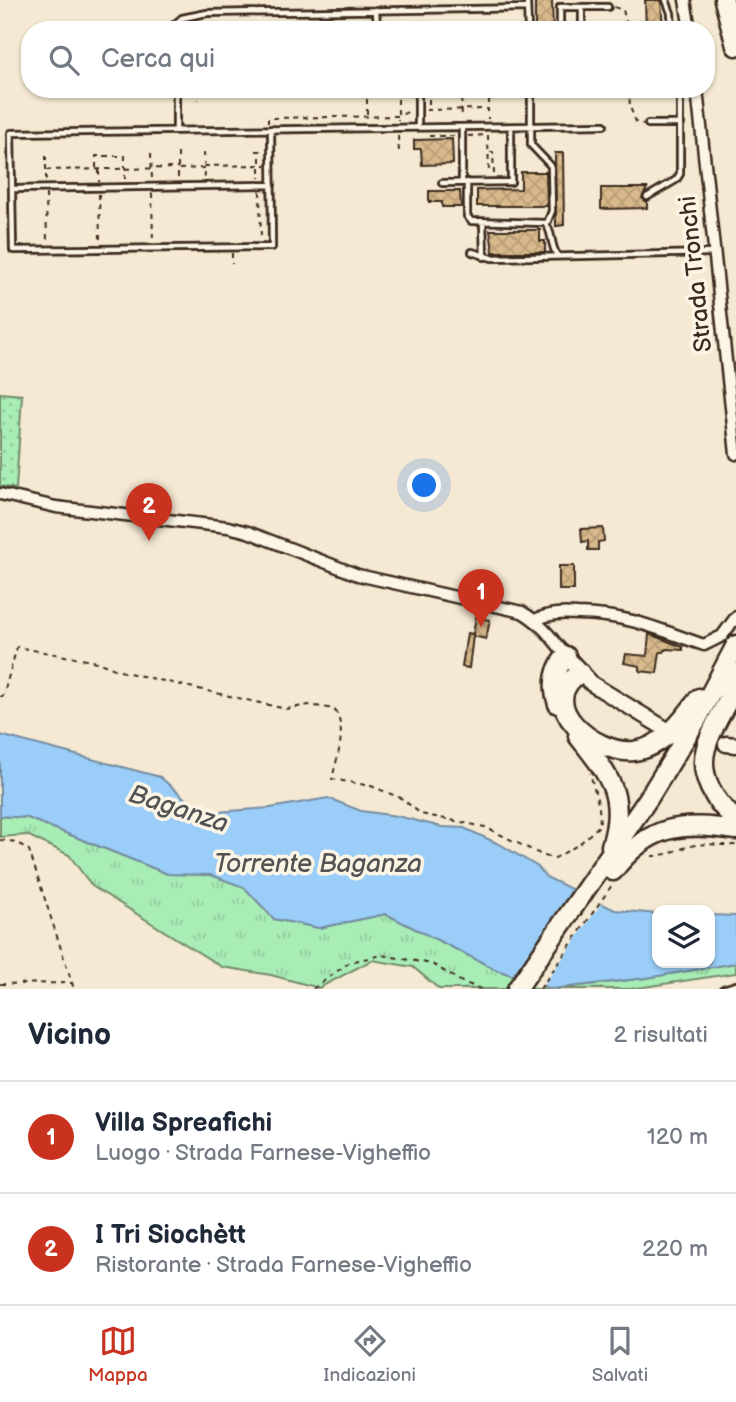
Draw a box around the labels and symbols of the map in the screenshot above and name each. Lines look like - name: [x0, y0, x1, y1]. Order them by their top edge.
- street label: Strada Tronchi: [673, 194, 718, 354]
- your location: [407, 468, 441, 502]
- pin: 2: [126, 483, 172, 541]
- pin: 1: [458, 569, 504, 627]
- water label: Baganza: [125, 779, 232, 840]
- water label: Torrente Baganza: [214, 849, 422, 880]

